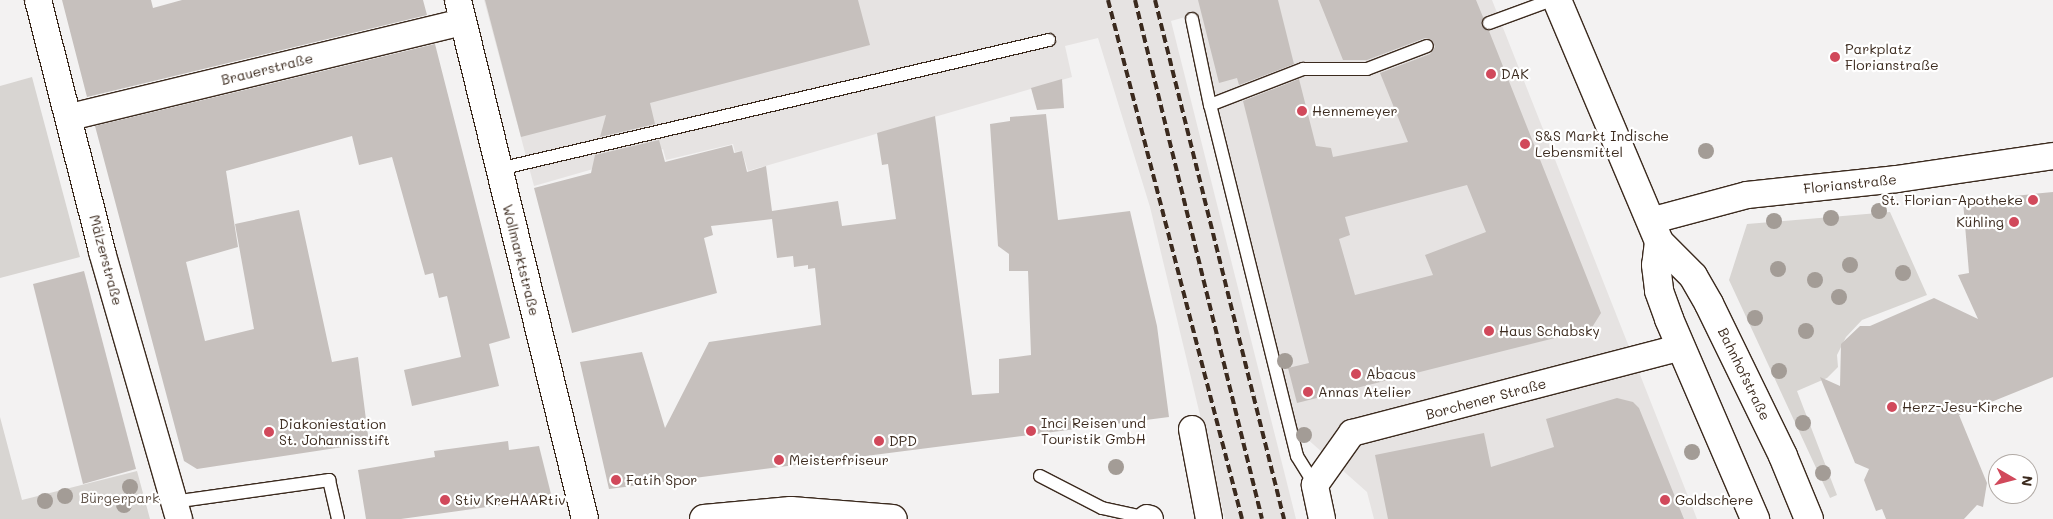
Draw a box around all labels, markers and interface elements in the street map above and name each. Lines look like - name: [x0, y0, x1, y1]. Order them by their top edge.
- place label: Parkplatz Florianstraße: [1845, 41, 1939, 74]
- street label: Brauerstraße: [219, 49, 315, 89]
- marker: Parkplatz Florianstraße: [1829, 51, 1841, 63]
- place label: DAK: [1501, 66, 1529, 82]
- marker: DAK: [1485, 68, 1497, 80]
- place label: Hennemeyer: [1312, 103, 1398, 119]
- marker: Hennemeyer: [1296, 105, 1308, 117]
- place label: S&S Markt Indische Lebensmittel: [1535, 128, 1669, 160]
- marker: S&S Markt Indische Lebensmittel: [1519, 138, 1531, 150]
- street label: Florianstraße: [1803, 171, 1897, 197]
- place label: St. Florian-Apotheke: [1882, 192, 2023, 208]
- marker: St. Florian-Apotheke: [2027, 194, 2039, 206]
- street label: Wollmarktstraße: [499, 202, 543, 318]
- street label: Mälzerstraße: [86, 213, 126, 307]
- place label: Kühling: [1956, 214, 2004, 230]
- marker: Kühling: [2008, 216, 2020, 228]
- place label: Haus Schabsky: [1499, 323, 1600, 339]
- marker: Haus Schabsky: [1483, 325, 1495, 337]
- street label: Bahnhofstraße: [1714, 325, 1774, 423]
- place label: Abacus: [1366, 366, 1416, 382]
- marker: Abacus: [1350, 368, 1362, 380]
- street label: Borchener Straße: [1424, 375, 1548, 423]
- place label: Annas Atelier: [1318, 384, 1411, 400]
- marker: Annas Atelier: [1302, 386, 1314, 398]
- place label: Herz-Jesu-Kirche: [1902, 399, 2023, 415]
- marker: Herz-Jesu-Kirche: [1886, 401, 1898, 413]
- place label: Inci Reisen und Touristik GmbH: [1041, 415, 1146, 448]
- place label: Diakoniestation St. Johannisstift: [279, 416, 390, 448]
- marker: Inci Reisen und Touristik GmbH: [1025, 425, 1037, 437]
- marker: Diakoniestation St. Johannisstift: [263, 426, 275, 438]
- place label: DPD: [889, 433, 917, 449]
- marker: DPD: [873, 435, 885, 447]
- place label: Meisterfriseur: [789, 452, 889, 468]
- marker: Meisterfriseur: [773, 454, 785, 466]
- north arrow: [1988, 454, 2038, 504]
- place label: Fatih Spor: [626, 472, 697, 488]
- marker: Fatih Spor: [610, 474, 622, 486]
- text: N: [2017, 474, 2038, 488]
- park label: Bürgerpark: [80, 490, 160, 506]
- place label: Stiv KreHAARtiv: [455, 492, 566, 508]
- place label: Goldschere: [1675, 492, 1753, 508]
- marker: Stiv KreHAARtiv: [439, 494, 451, 506]
- marker: Goldschere: [1659, 494, 1671, 506]

